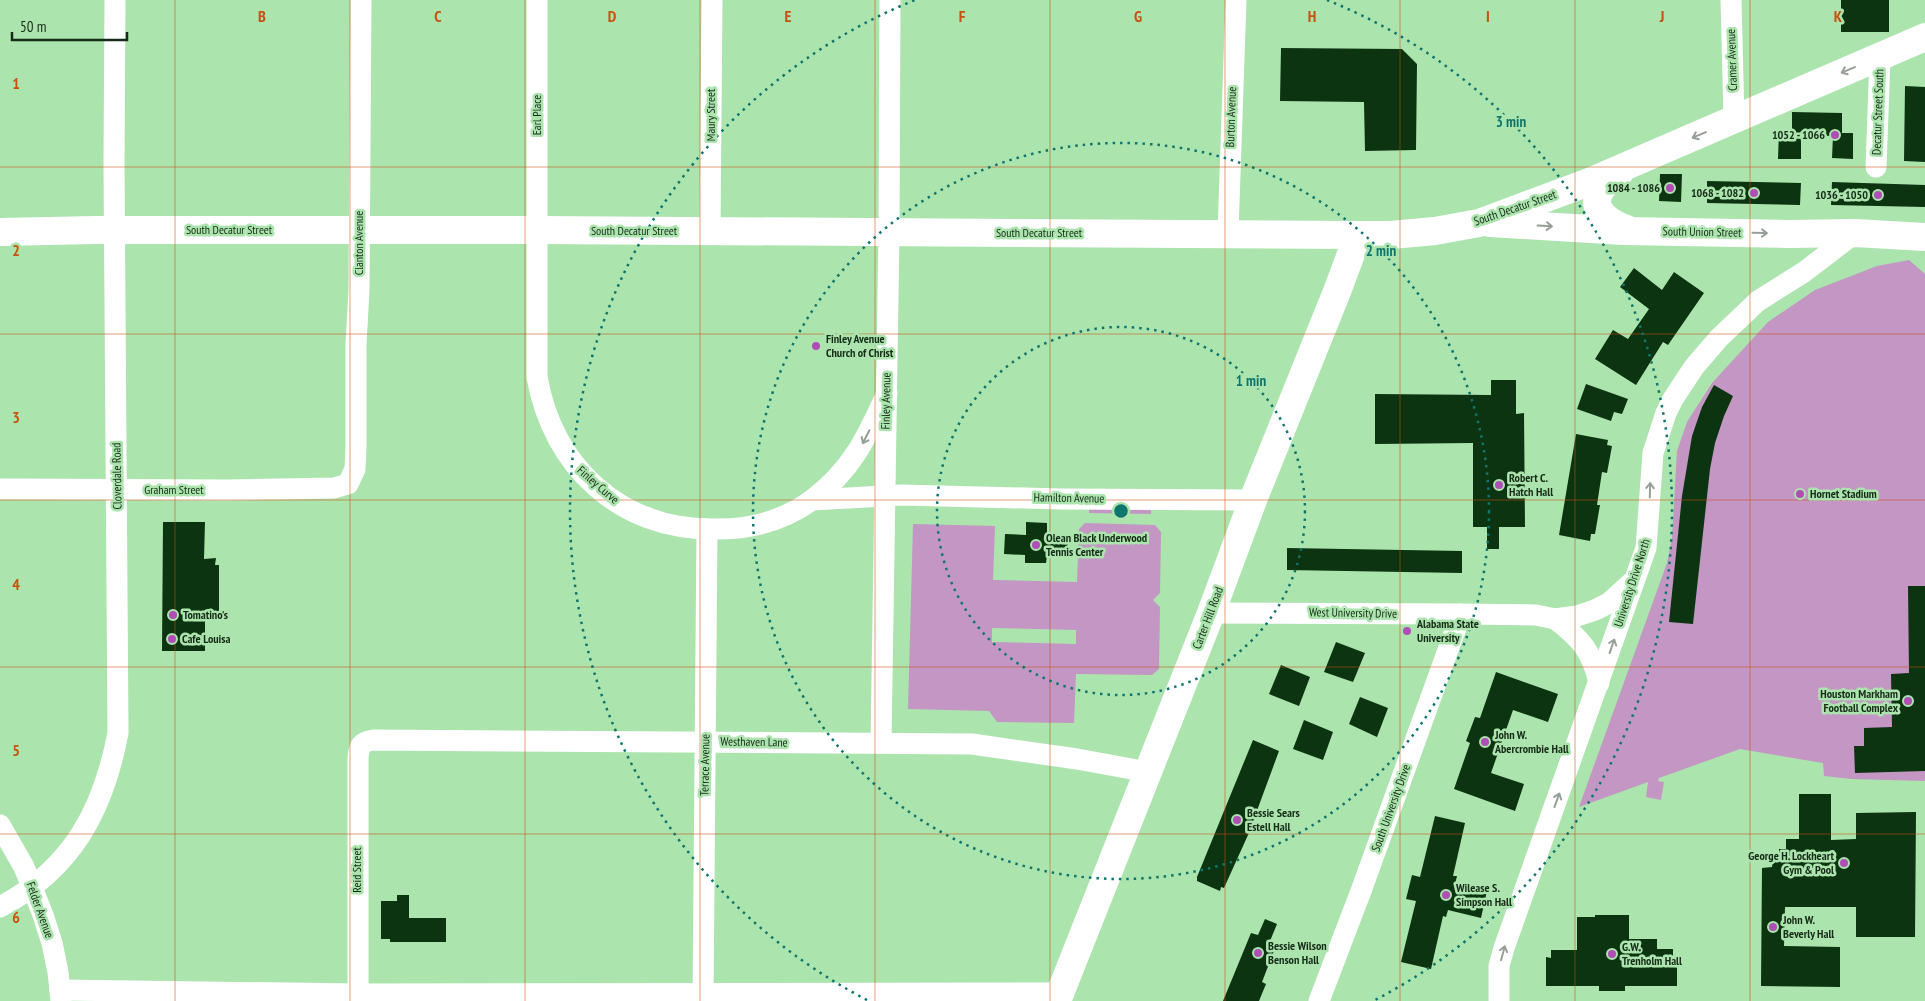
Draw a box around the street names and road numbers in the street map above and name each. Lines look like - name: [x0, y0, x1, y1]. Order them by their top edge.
- street label: Cramer Avenue: [1723, 29, 1740, 91]
- street label: Decatur Street South: [1869, 69, 1886, 155]
- street label: Burton Avenue: [1222, 86, 1239, 148]
- street label: Maury Street: [703, 88, 718, 141]
- street label: Earl Place: [529, 95, 544, 135]
- street label: South Decatur Street: [1472, 186, 1559, 229]
- street label: Clanton Avenue: [351, 211, 366, 275]
- street label: South Decatur Street: [186, 222, 273, 237]
- street label: South Decatur Street: [591, 223, 678, 238]
- street label: South Union Street: [1663, 223, 1742, 240]
- street label: South Decatur Street: [996, 225, 1083, 240]
- street label: Finley Avenue: [878, 372, 893, 430]
- street label: Cloverdale Road: [108, 442, 125, 510]
- street label: Finley Curve: [574, 462, 622, 507]
- street label: Graham Street: [144, 482, 204, 497]
- street label: Hamilton Avenue: [1034, 489, 1105, 506]
- street label: University Drive North: [1610, 537, 1653, 629]
- street label: Carter Hill Road: [1189, 585, 1226, 651]
- street label: West University Drive: [1309, 604, 1397, 621]
- street label: Westhaven Lane: [720, 733, 788, 750]
- street label: Terrace Avenue: [696, 734, 713, 796]
- street label: South University Drive: [1368, 762, 1413, 854]
- street label: Reid Street: [349, 847, 364, 893]
- street label: Felder Avenue: [23, 880, 58, 940]

